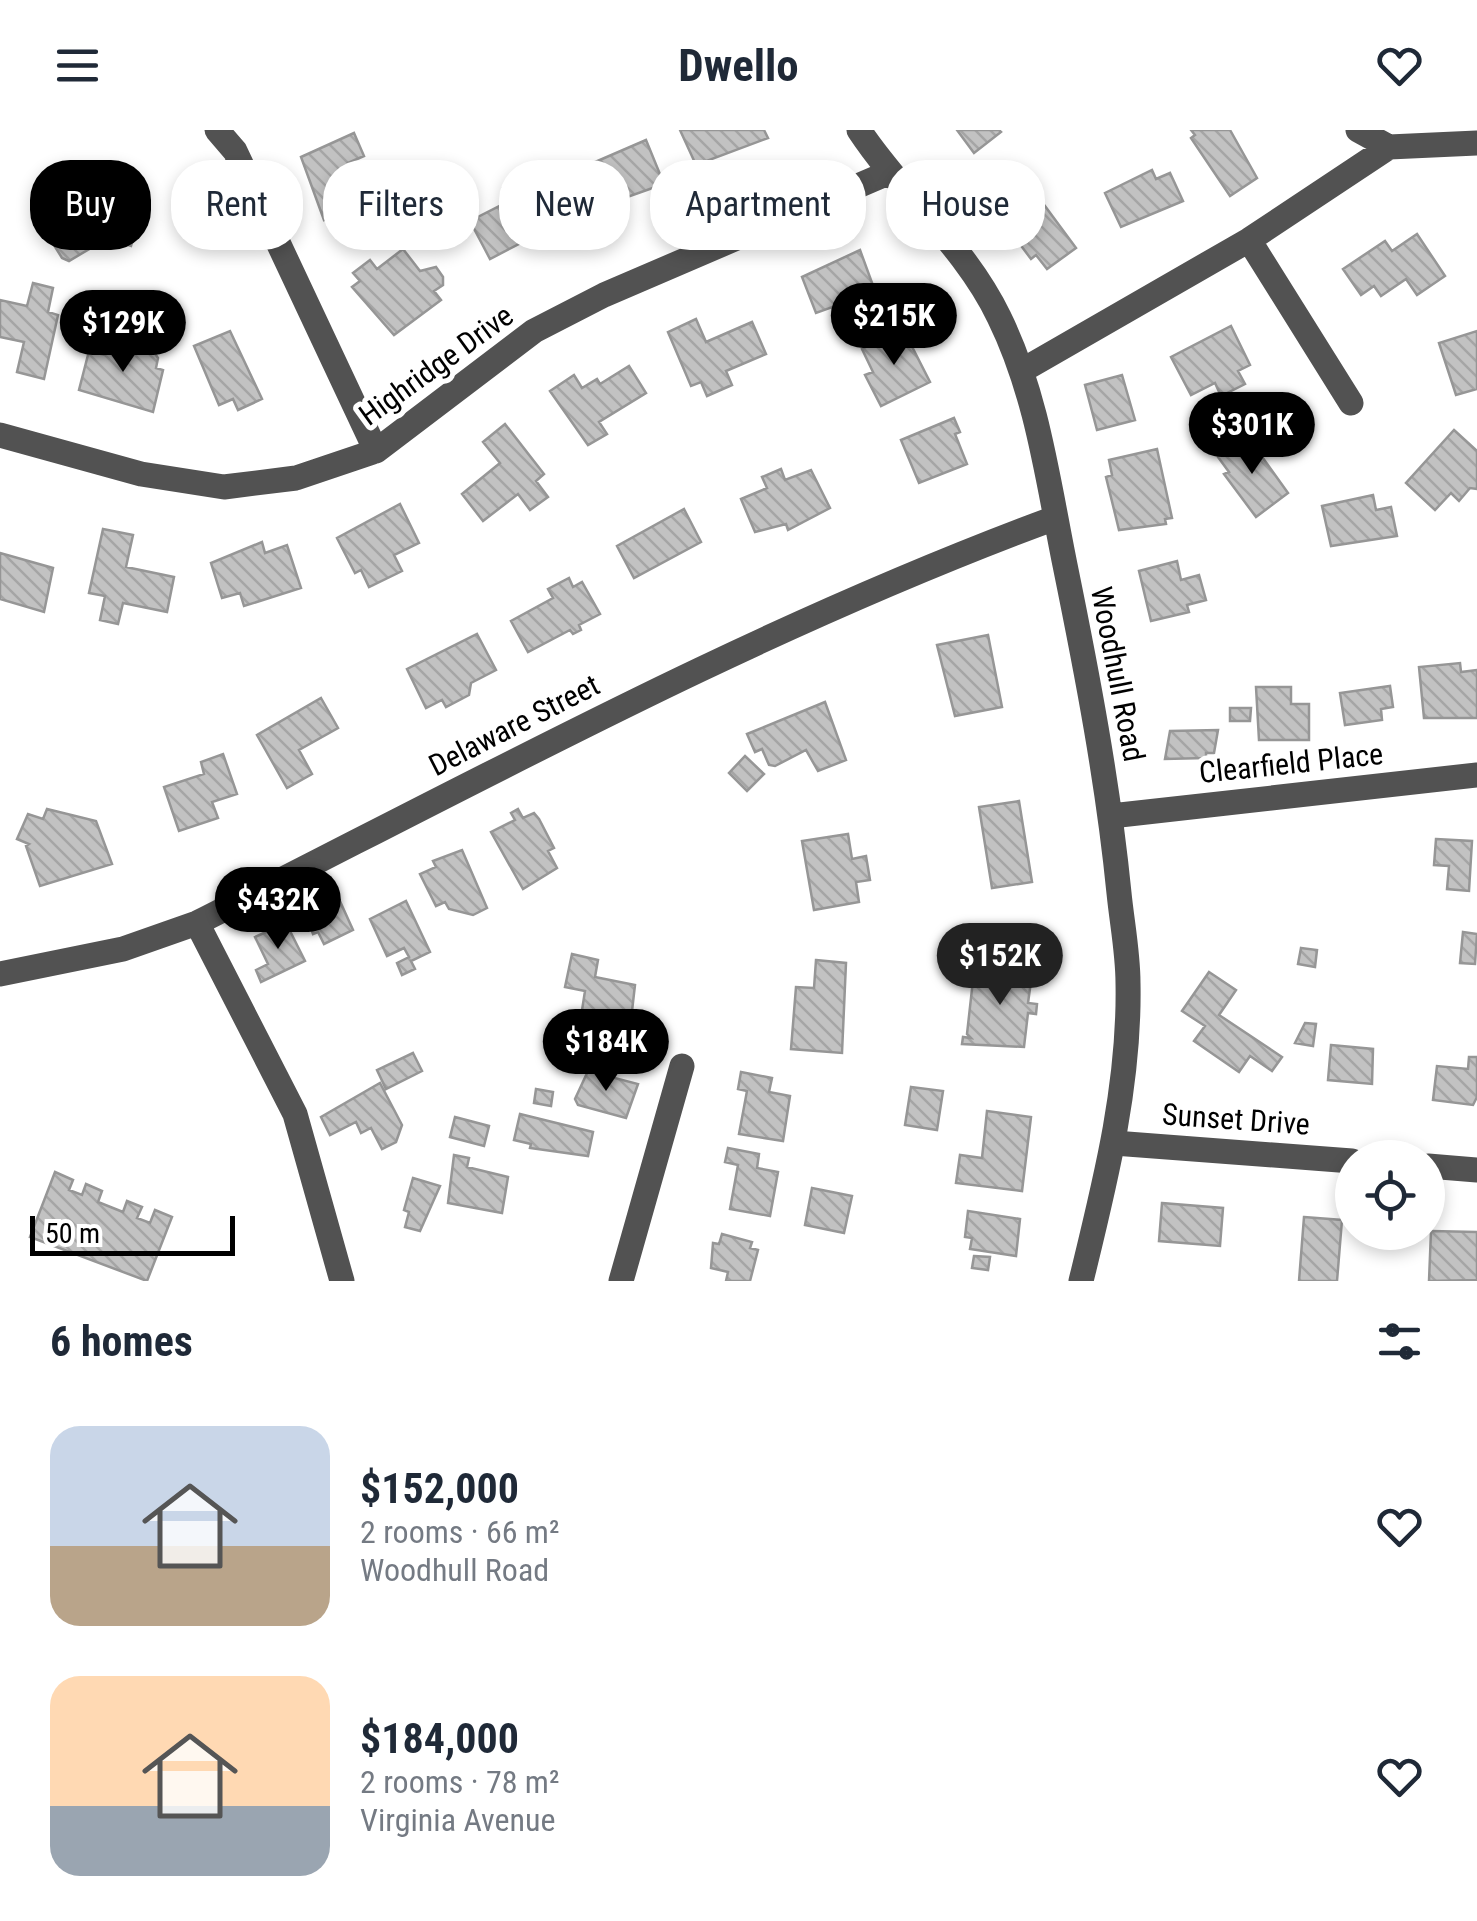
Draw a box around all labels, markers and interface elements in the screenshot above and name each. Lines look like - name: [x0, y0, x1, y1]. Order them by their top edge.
- icon: menu: [50, 38, 105, 93]
- icon: heart: [1372, 38, 1427, 93]
- text: Dwello: [678, 39, 799, 92]
- chip: Buy: [30, 160, 151, 250]
- chip: Rent: [171, 160, 303, 250]
- chip: Filters: [323, 160, 479, 250]
- chip: New: [499, 160, 630, 250]
- chip: Apartment: [650, 160, 866, 250]
- chip: House: [886, 160, 1045, 250]
- pin: $215K: [824, 283, 964, 368]
- pin: $129K: [53, 290, 193, 375]
- text: $215K: [853, 296, 935, 334]
- street label: Highridge Drive: [352, 298, 520, 432]
- text: $129K: [82, 303, 164, 341]
- pin: $301K: [1182, 392, 1322, 477]
- text: $301K: [1211, 405, 1293, 443]
- street label: Woodhull Road: [1084, 584, 1152, 764]
- street label: Delaware Street: [423, 667, 605, 783]
- street label: Clearfield Place: [1197, 736, 1385, 790]
- pin: $432K: [208, 867, 348, 952]
- text: $432K: [237, 880, 319, 918]
- pin: $152K: [930, 923, 1070, 1008]
- text: $152K: [959, 936, 1041, 974]
- pin: $184K: [536, 1009, 676, 1094]
- text: $184K: [565, 1022, 647, 1060]
- street label: Sunset Drive: [1161, 1096, 1311, 1142]
- map controls: [1335, 1140, 1445, 1250]
- button: locate: [1335, 1140, 1445, 1250]
- scale bar: [30, 1211, 235, 1256]
- text: 50 m: [45, 1217, 100, 1250]
- icon: filters: [1372, 1314, 1427, 1369]
- text: 6 homes: [50, 1317, 193, 1366]
- text: $152,000: [360, 1464, 519, 1513]
- icon: home: [130, 1466, 250, 1586]
- icon: heart: [1372, 1499, 1427, 1554]
- text: 2 rooms · 66 m²: [360, 1513, 559, 1551]
- text: Woodhull Road: [360, 1551, 549, 1589]
- text: $184,000: [360, 1714, 519, 1763]
- icon: home: [130, 1716, 250, 1836]
- icon: heart: [1372, 1749, 1427, 1804]
- text: 2 rooms · 78 m²: [360, 1763, 559, 1801]
- text: Virginia Avenue: [360, 1801, 556, 1839]

